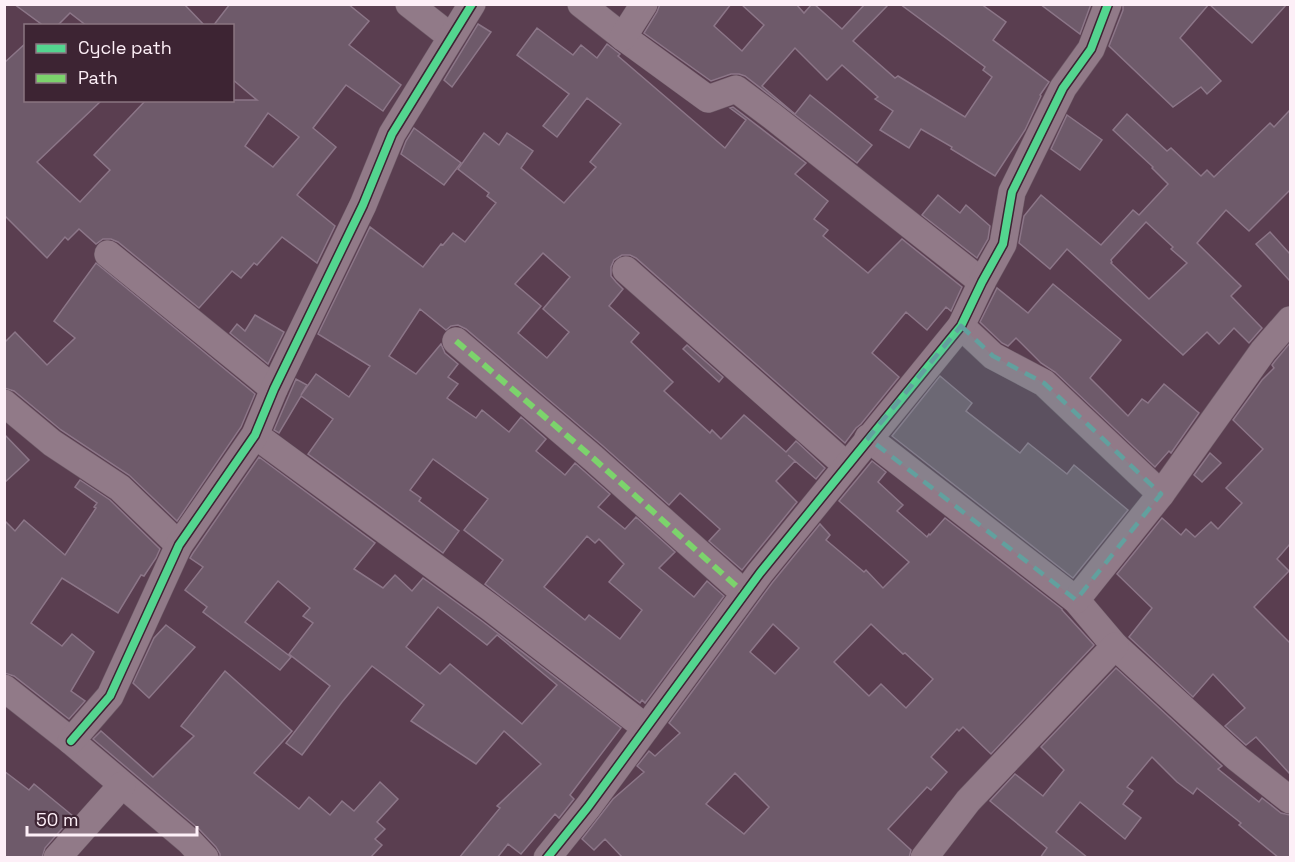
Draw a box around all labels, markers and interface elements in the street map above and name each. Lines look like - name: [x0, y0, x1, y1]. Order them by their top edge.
- legend: [24, 24, 234, 102]
- text: Cycle path: [78, 36, 172, 59]
- text: Path: [78, 66, 118, 89]
- scale bar: [27, 799, 196, 837]
- text: 50 m: [36, 808, 78, 831]

